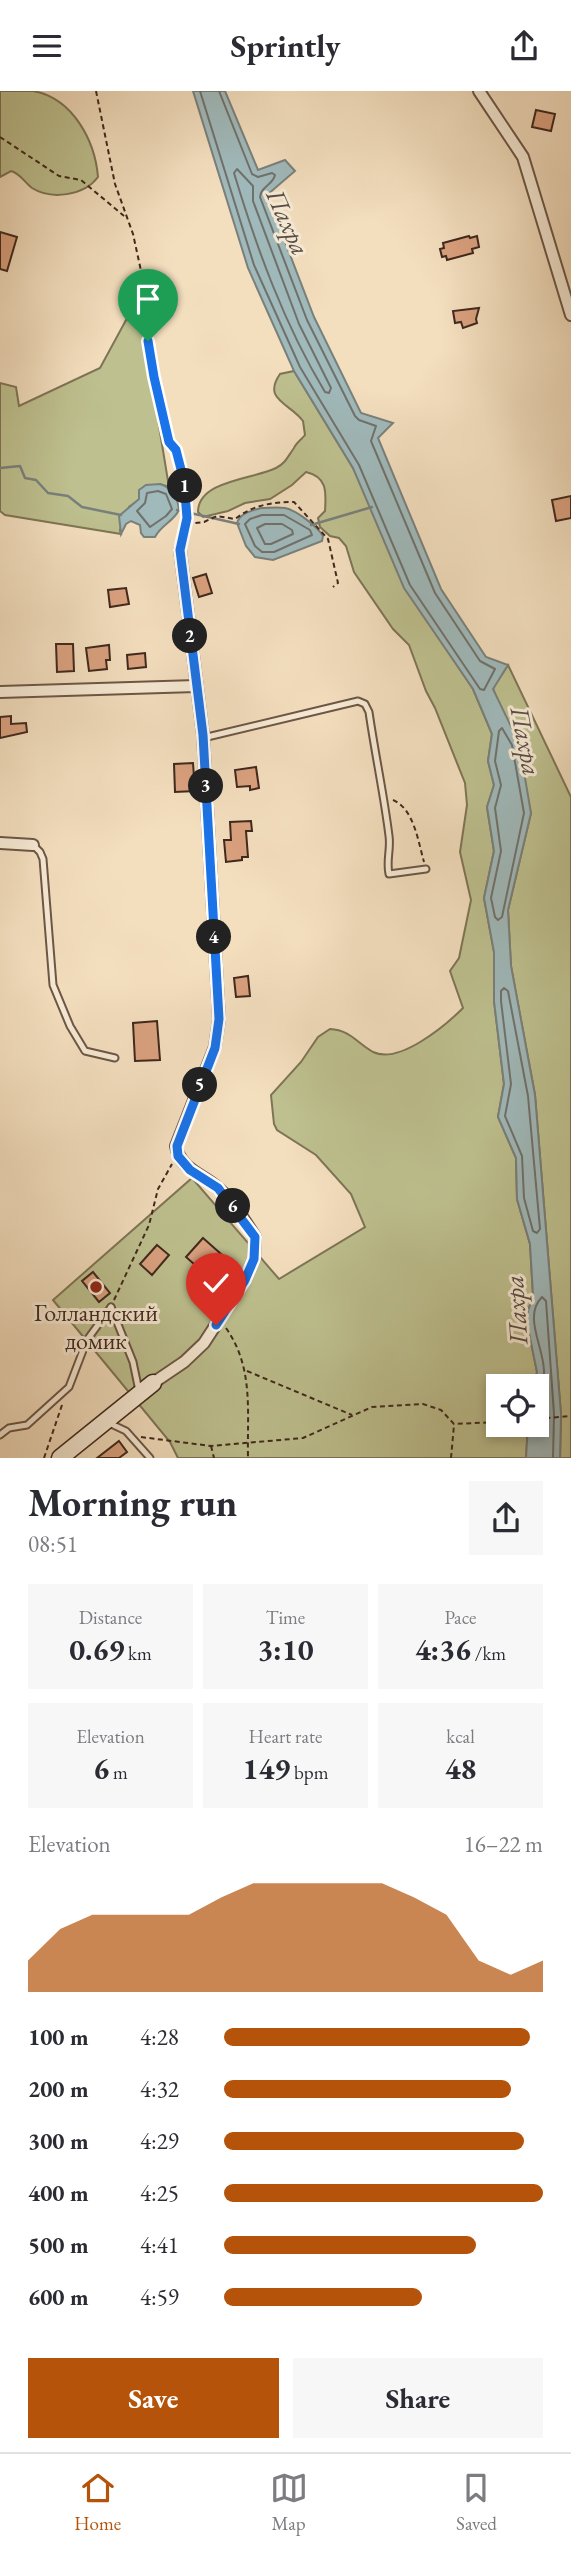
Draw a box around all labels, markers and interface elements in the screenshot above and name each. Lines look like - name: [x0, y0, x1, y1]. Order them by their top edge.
- text: Sprintly: [231, 25, 340, 67]
- icon: menu: [28, 27, 66, 65]
- icon: share: [505, 27, 543, 65]
- water label: Пахра: [258, 183, 318, 261]
- pin: [118, 269, 178, 341]
- icon: arrive: [129, 280, 167, 318]
- pin: 1: [168, 469, 202, 503]
- text: 1: [179, 473, 190, 498]
- pin: 2: [172, 619, 208, 653]
- text: 2: [184, 623, 195, 648]
- water label: Пахра: [503, 703, 549, 778]
- pin: 3: [188, 769, 224, 803]
- text: 3: [200, 773, 211, 798]
- pin: 4: [196, 919, 232, 955]
- text: 4: [208, 924, 219, 949]
- pin: 5: [182, 1067, 218, 1103]
- text: 5: [194, 1072, 205, 1097]
- pin: 6: [216, 1189, 250, 1223]
- text: 6: [227, 1193, 238, 1218]
- pin: [186, 1253, 246, 1325]
- icon: check: [197, 1264, 235, 1302]
- water label: Пахра: [497, 1274, 535, 1347]
- marker: Голландский домик: [88, 1279, 104, 1295]
- place label: Голландский домик: [34, 1297, 158, 1356]
- map controls: [486, 1374, 549, 1437]
- button: locate: [486, 1374, 549, 1437]
- text: Morning run: [28, 1478, 237, 1527]
- button: share: [469, 1481, 543, 1555]
- text: 08:51: [28, 1529, 78, 1559]
- text: Distance: [79, 1605, 142, 1630]
- text: Time: [266, 1605, 305, 1630]
- text: Pace: [445, 1605, 476, 1630]
- text: 0.69: [69, 1630, 124, 1669]
- text: 3:10: [257, 1630, 314, 1669]
- text: 4:36: [415, 1630, 471, 1669]
- text: km: [124, 1641, 152, 1666]
- text: /km: [471, 1641, 506, 1666]
- text: Elevation: [76, 1724, 145, 1749]
- text: Heart rate: [249, 1724, 322, 1749]
- text: kcal: [446, 1724, 475, 1749]
- text: 6: [93, 1749, 109, 1788]
- text: 149: [243, 1749, 290, 1788]
- text: 48: [445, 1749, 476, 1788]
- text: m: [109, 1760, 128, 1785]
- text: bpm: [290, 1760, 328, 1785]
- text: Elevation: [28, 1829, 111, 1859]
- text: 16–22 m: [464, 1829, 543, 1859]
- text: 100 m: [28, 2022, 89, 2052]
- text: 4:28: [140, 2022, 179, 2052]
- text: 200 m: [28, 2074, 89, 2104]
- text: 4:32: [140, 2074, 179, 2104]
- text: 300 m: [28, 2126, 89, 2156]
- text: 4:29: [140, 2126, 179, 2156]
- text: 400 m: [28, 2178, 89, 2208]
- text: 4:25: [140, 2178, 179, 2208]
- text: 500 m: [28, 2230, 89, 2260]
- text: 4:41: [140, 2230, 179, 2260]
- text: 600 m: [28, 2282, 89, 2312]
- text: 4:59: [140, 2282, 179, 2312]
- button: Save: [28, 2358, 279, 2438]
- button: Share: [293, 2358, 543, 2438]
- tab: Home: [74, 2469, 121, 2536]
- tab: Map: [270, 2469, 308, 2536]
- tab: Saved: [456, 2469, 497, 2536]

